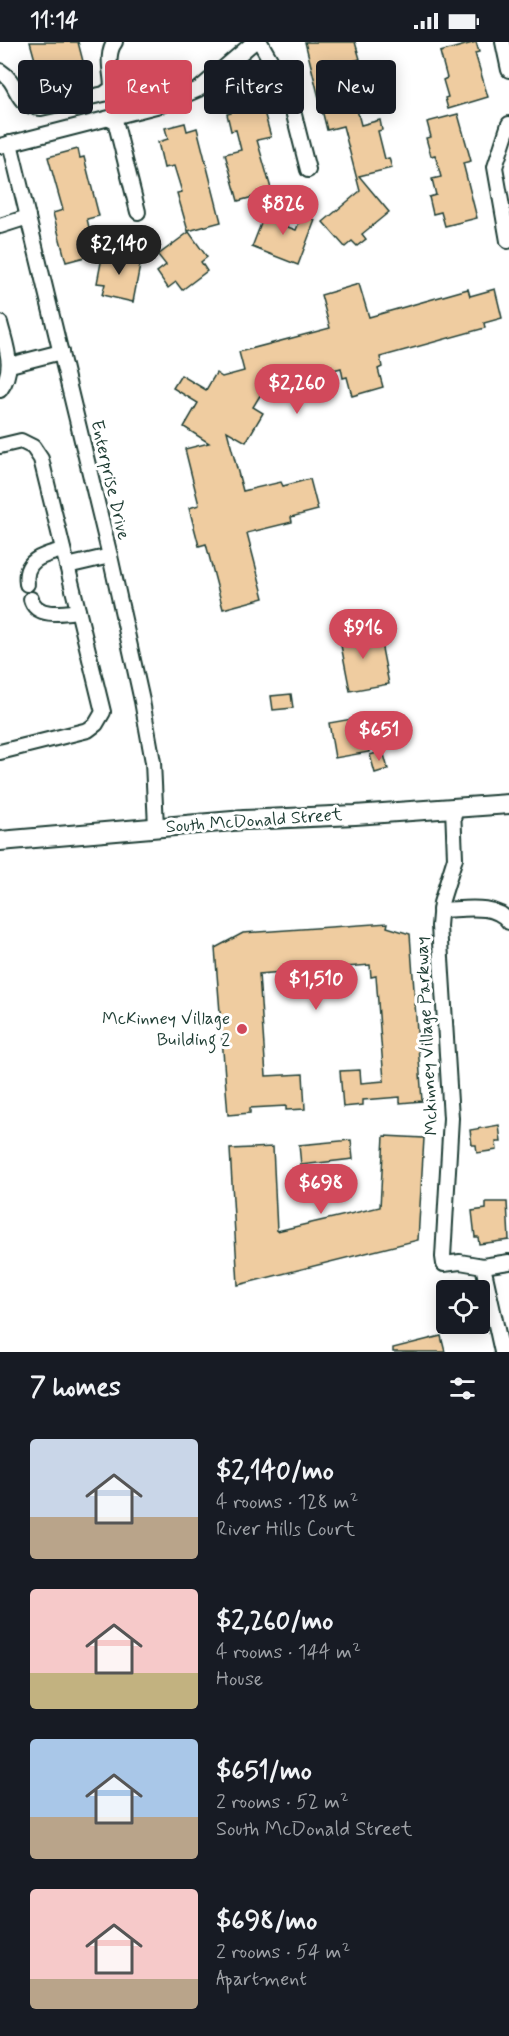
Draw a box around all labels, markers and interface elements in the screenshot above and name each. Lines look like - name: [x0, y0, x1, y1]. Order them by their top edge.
- text: 11:14: [30, 7, 78, 35]
- chip: Buy: [18, 60, 93, 114]
- chip: Rent: [105, 60, 192, 114]
- chip: Filters: [204, 60, 304, 114]
- chip: New: [316, 60, 396, 114]
- pin: $826: [247, 185, 319, 236]
- text: $826: [261, 191, 305, 218]
- pin: $2,140: [70, 225, 168, 276]
- text: $2,140: [90, 231, 148, 258]
- pin: $2,260: [248, 364, 346, 415]
- text: $2,260: [268, 370, 326, 397]
- street label: Enterprise Drive: [85, 418, 135, 542]
- pin: $916: [327, 609, 399, 660]
- text: $916: [343, 615, 383, 642]
- pin: $651: [343, 711, 415, 762]
- text: $651: [359, 717, 399, 744]
- street label: South McDonald Street: [165, 803, 343, 839]
- street label: Mckinney Village Parkway: [410, 936, 444, 1136]
- pin: $1,510: [267, 960, 365, 1011]
- text: $1,510: [289, 966, 343, 993]
- place label: McKinney Village Building 2: [102, 1007, 230, 1054]
- marker: McKinney Village Building 2: [235, 1022, 249, 1036]
- pin: $698: [285, 1164, 357, 1215]
- text: $698: [299, 1170, 343, 1197]
- map controls: [436, 1280, 490, 1334]
- button: locate: [436, 1280, 490, 1334]
- text: 7 homes: [30, 1371, 121, 1405]
- icon: filters: [446, 1372, 479, 1405]
- text: $2,140/mo: [216, 1455, 334, 1489]
- icon: home: [78, 1463, 150, 1535]
- text: 4 rooms · 128 m²: [216, 1489, 358, 1516]
- text: River Hills Court: [216, 1516, 355, 1543]
- text: $2,260/mo: [216, 1605, 333, 1639]
- icon: home: [78, 1613, 150, 1685]
- text: 4 rooms · 144 m²: [216, 1639, 361, 1666]
- text: House: [216, 1666, 263, 1693]
- text: $651/mo: [216, 1755, 312, 1789]
- icon: home: [78, 1763, 150, 1835]
- text: 2 rooms · 52 m²: [216, 1789, 349, 1816]
- text: South McDonald Street: [216, 1816, 413, 1843]
- text: $698/mo: [216, 1905, 317, 1939]
- icon: home: [78, 1913, 150, 1985]
- text: 2 rooms · 54 m²: [216, 1939, 350, 1966]
- text: Apartment: [216, 1966, 307, 1993]

